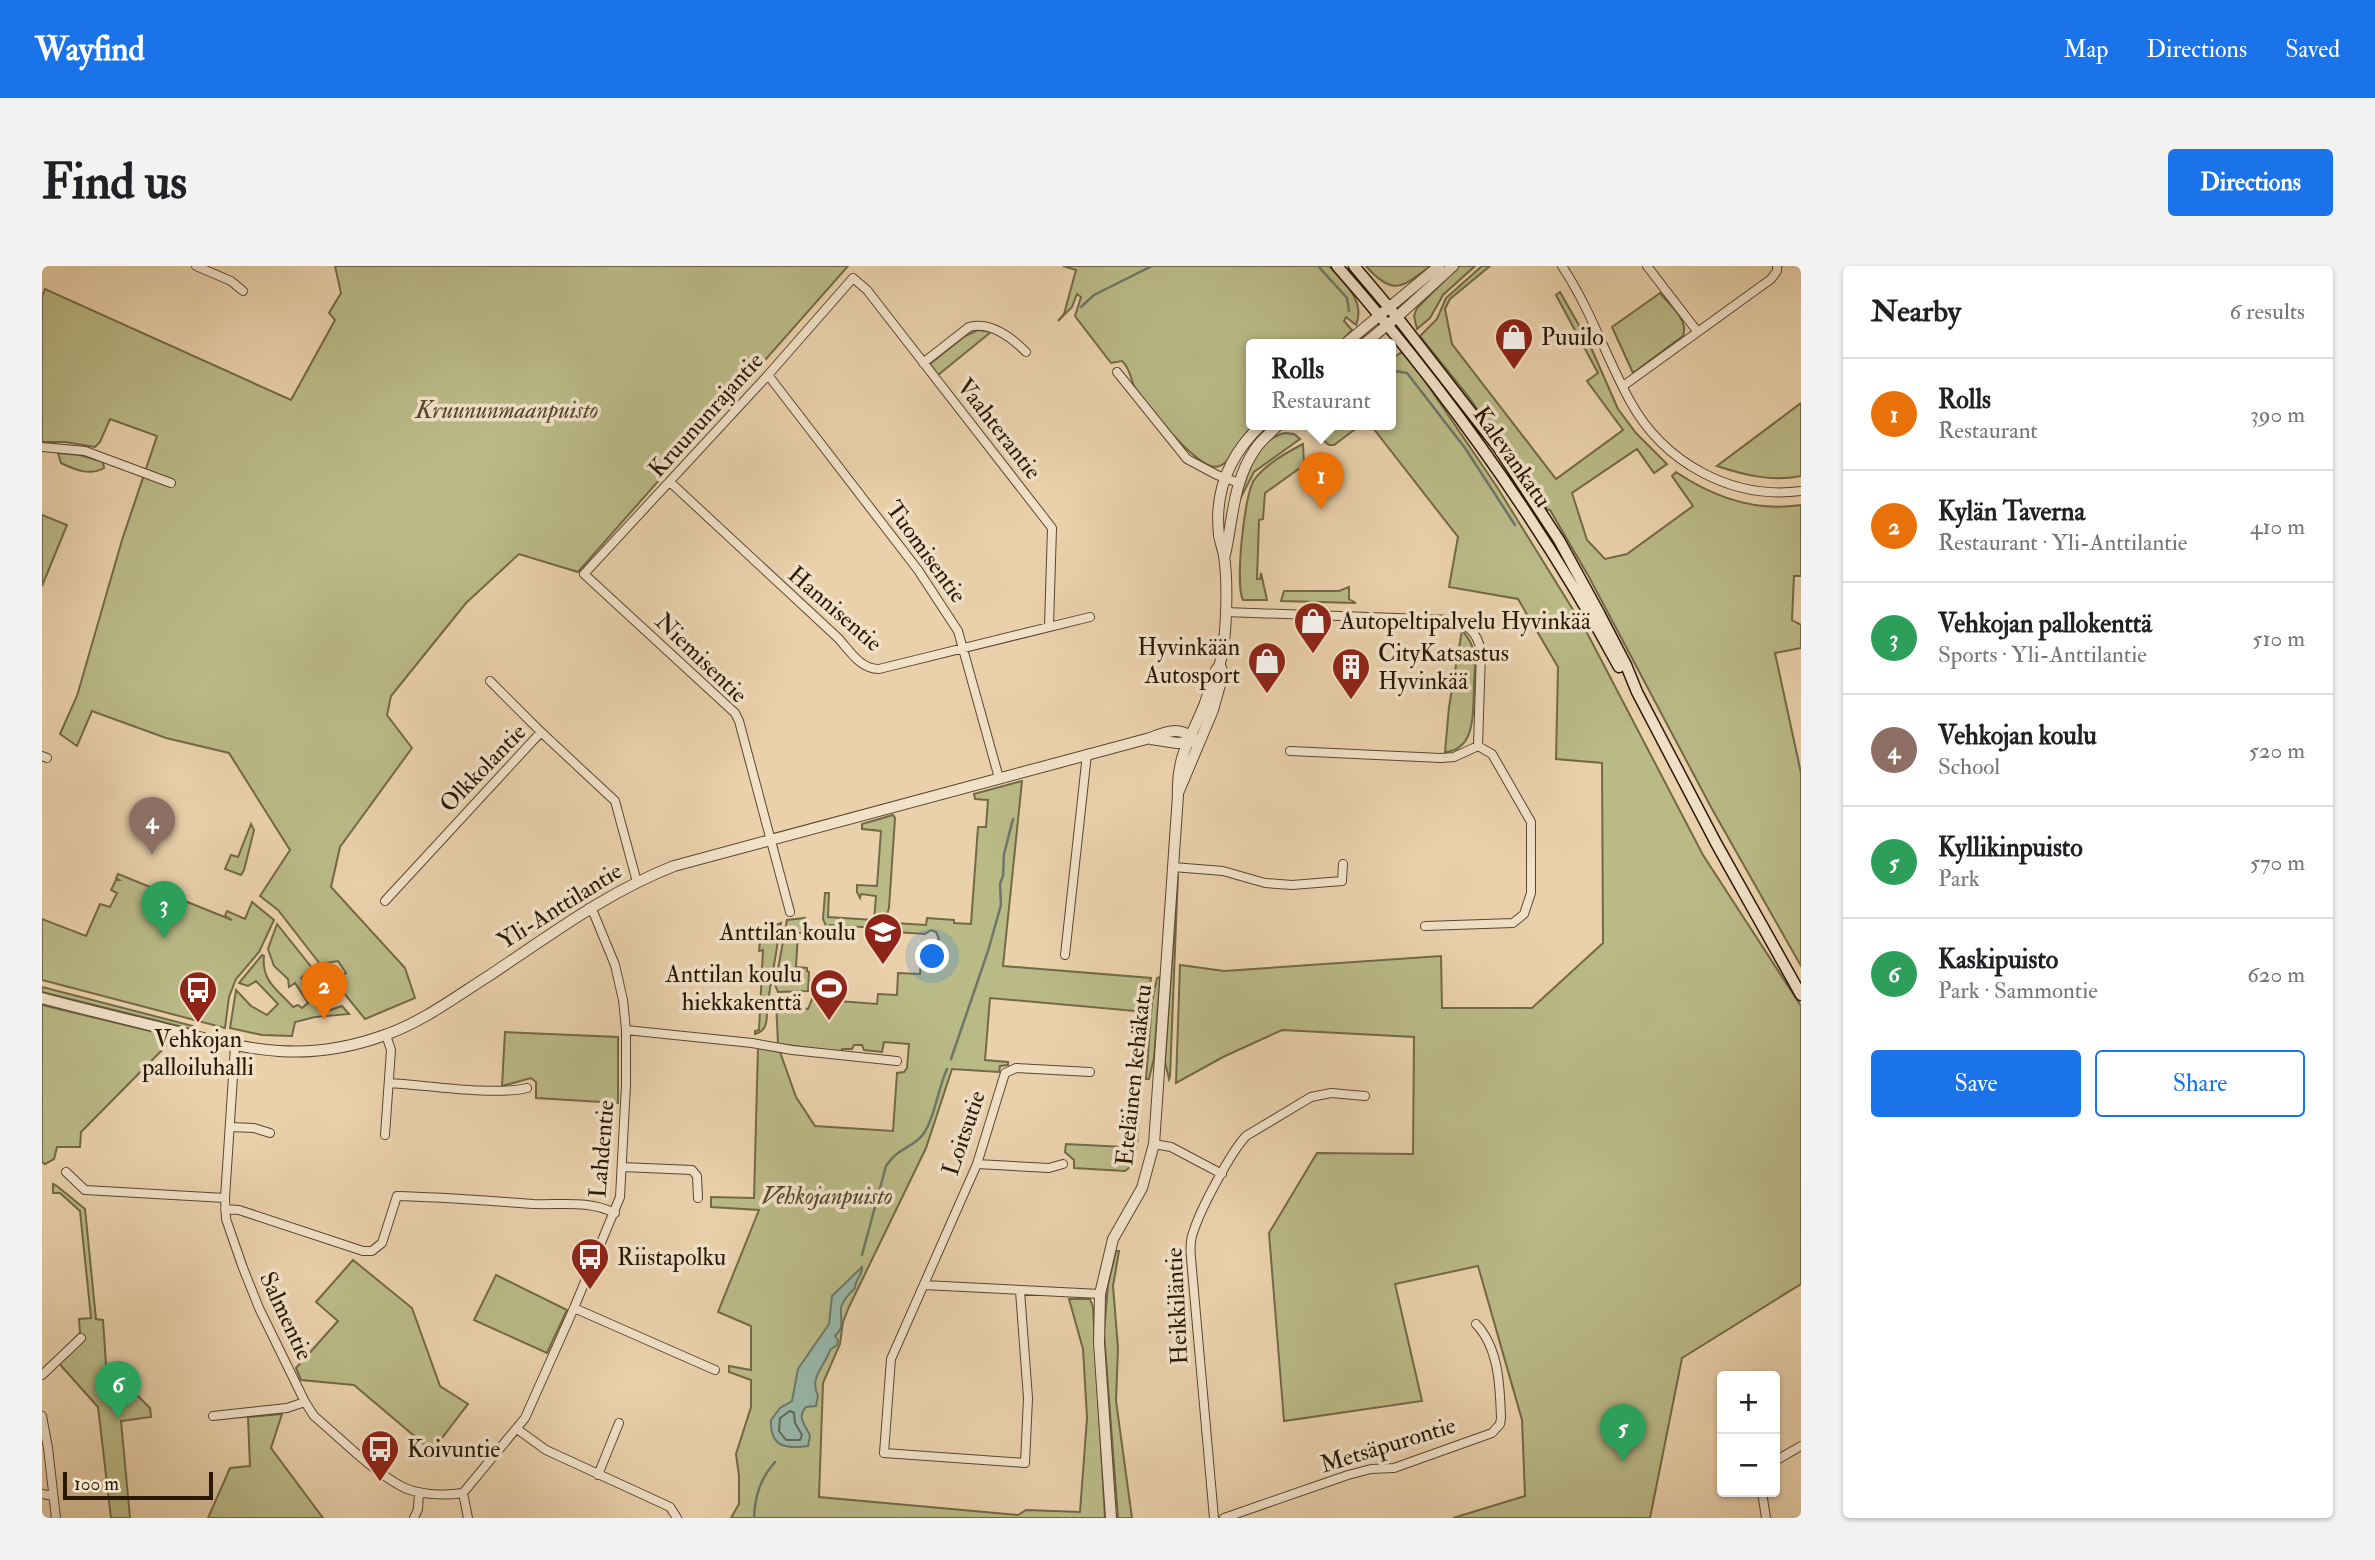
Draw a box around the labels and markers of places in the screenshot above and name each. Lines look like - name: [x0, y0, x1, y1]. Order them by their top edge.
- shop icon: Puuilo: [1493, 316, 1535, 371]
- place label: Puuilo: [1541, 322, 1604, 353]
- pin: 1: [1298, 452, 1344, 510]
- shop icon: Autopeltipalvelu Hyvinkää: [1292, 600, 1334, 655]
- place label: Autopeltipalvelu Hyvinkää: [1339, 606, 1592, 637]
- place label: Hyvinkään Autosport: [1138, 632, 1240, 691]
- place label: CityKatsastus Hyvinkää: [1378, 638, 1509, 697]
- shop icon: Hyvinkään Autosport: [1246, 640, 1288, 695]
- building icon: CityKatsastus Hyvinkää: [1330, 646, 1372, 701]
- pin: 4: [129, 797, 175, 855]
- pin: 3: [141, 881, 187, 939]
- school or university icon: Anttilan koulu: [862, 911, 904, 966]
- place label: Anttilan koulu: [719, 917, 856, 948]
- place label: Anttilan koulu hiekkakenttä: [665, 959, 803, 1018]
- pin: 2: [301, 962, 347, 1020]
- sports icon: Anttilan koulu hiekkakenttä: [808, 967, 850, 1022]
- bus stop icon: Vehkojan palloiluhalli: [177, 969, 219, 1024]
- place label: Vehkojan palloiluhalli: [141, 1024, 254, 1083]
- bus stop icon: Riistapolku: [569, 1236, 611, 1291]
- place label: Riistapolku: [617, 1242, 726, 1273]
- pin: 6: [95, 1361, 141, 1419]
- pin: 5: [1600, 1404, 1646, 1462]
- bus stop icon: Koivuntie: [359, 1428, 401, 1483]
- place label: Koivuntie: [407, 1434, 500, 1465]

